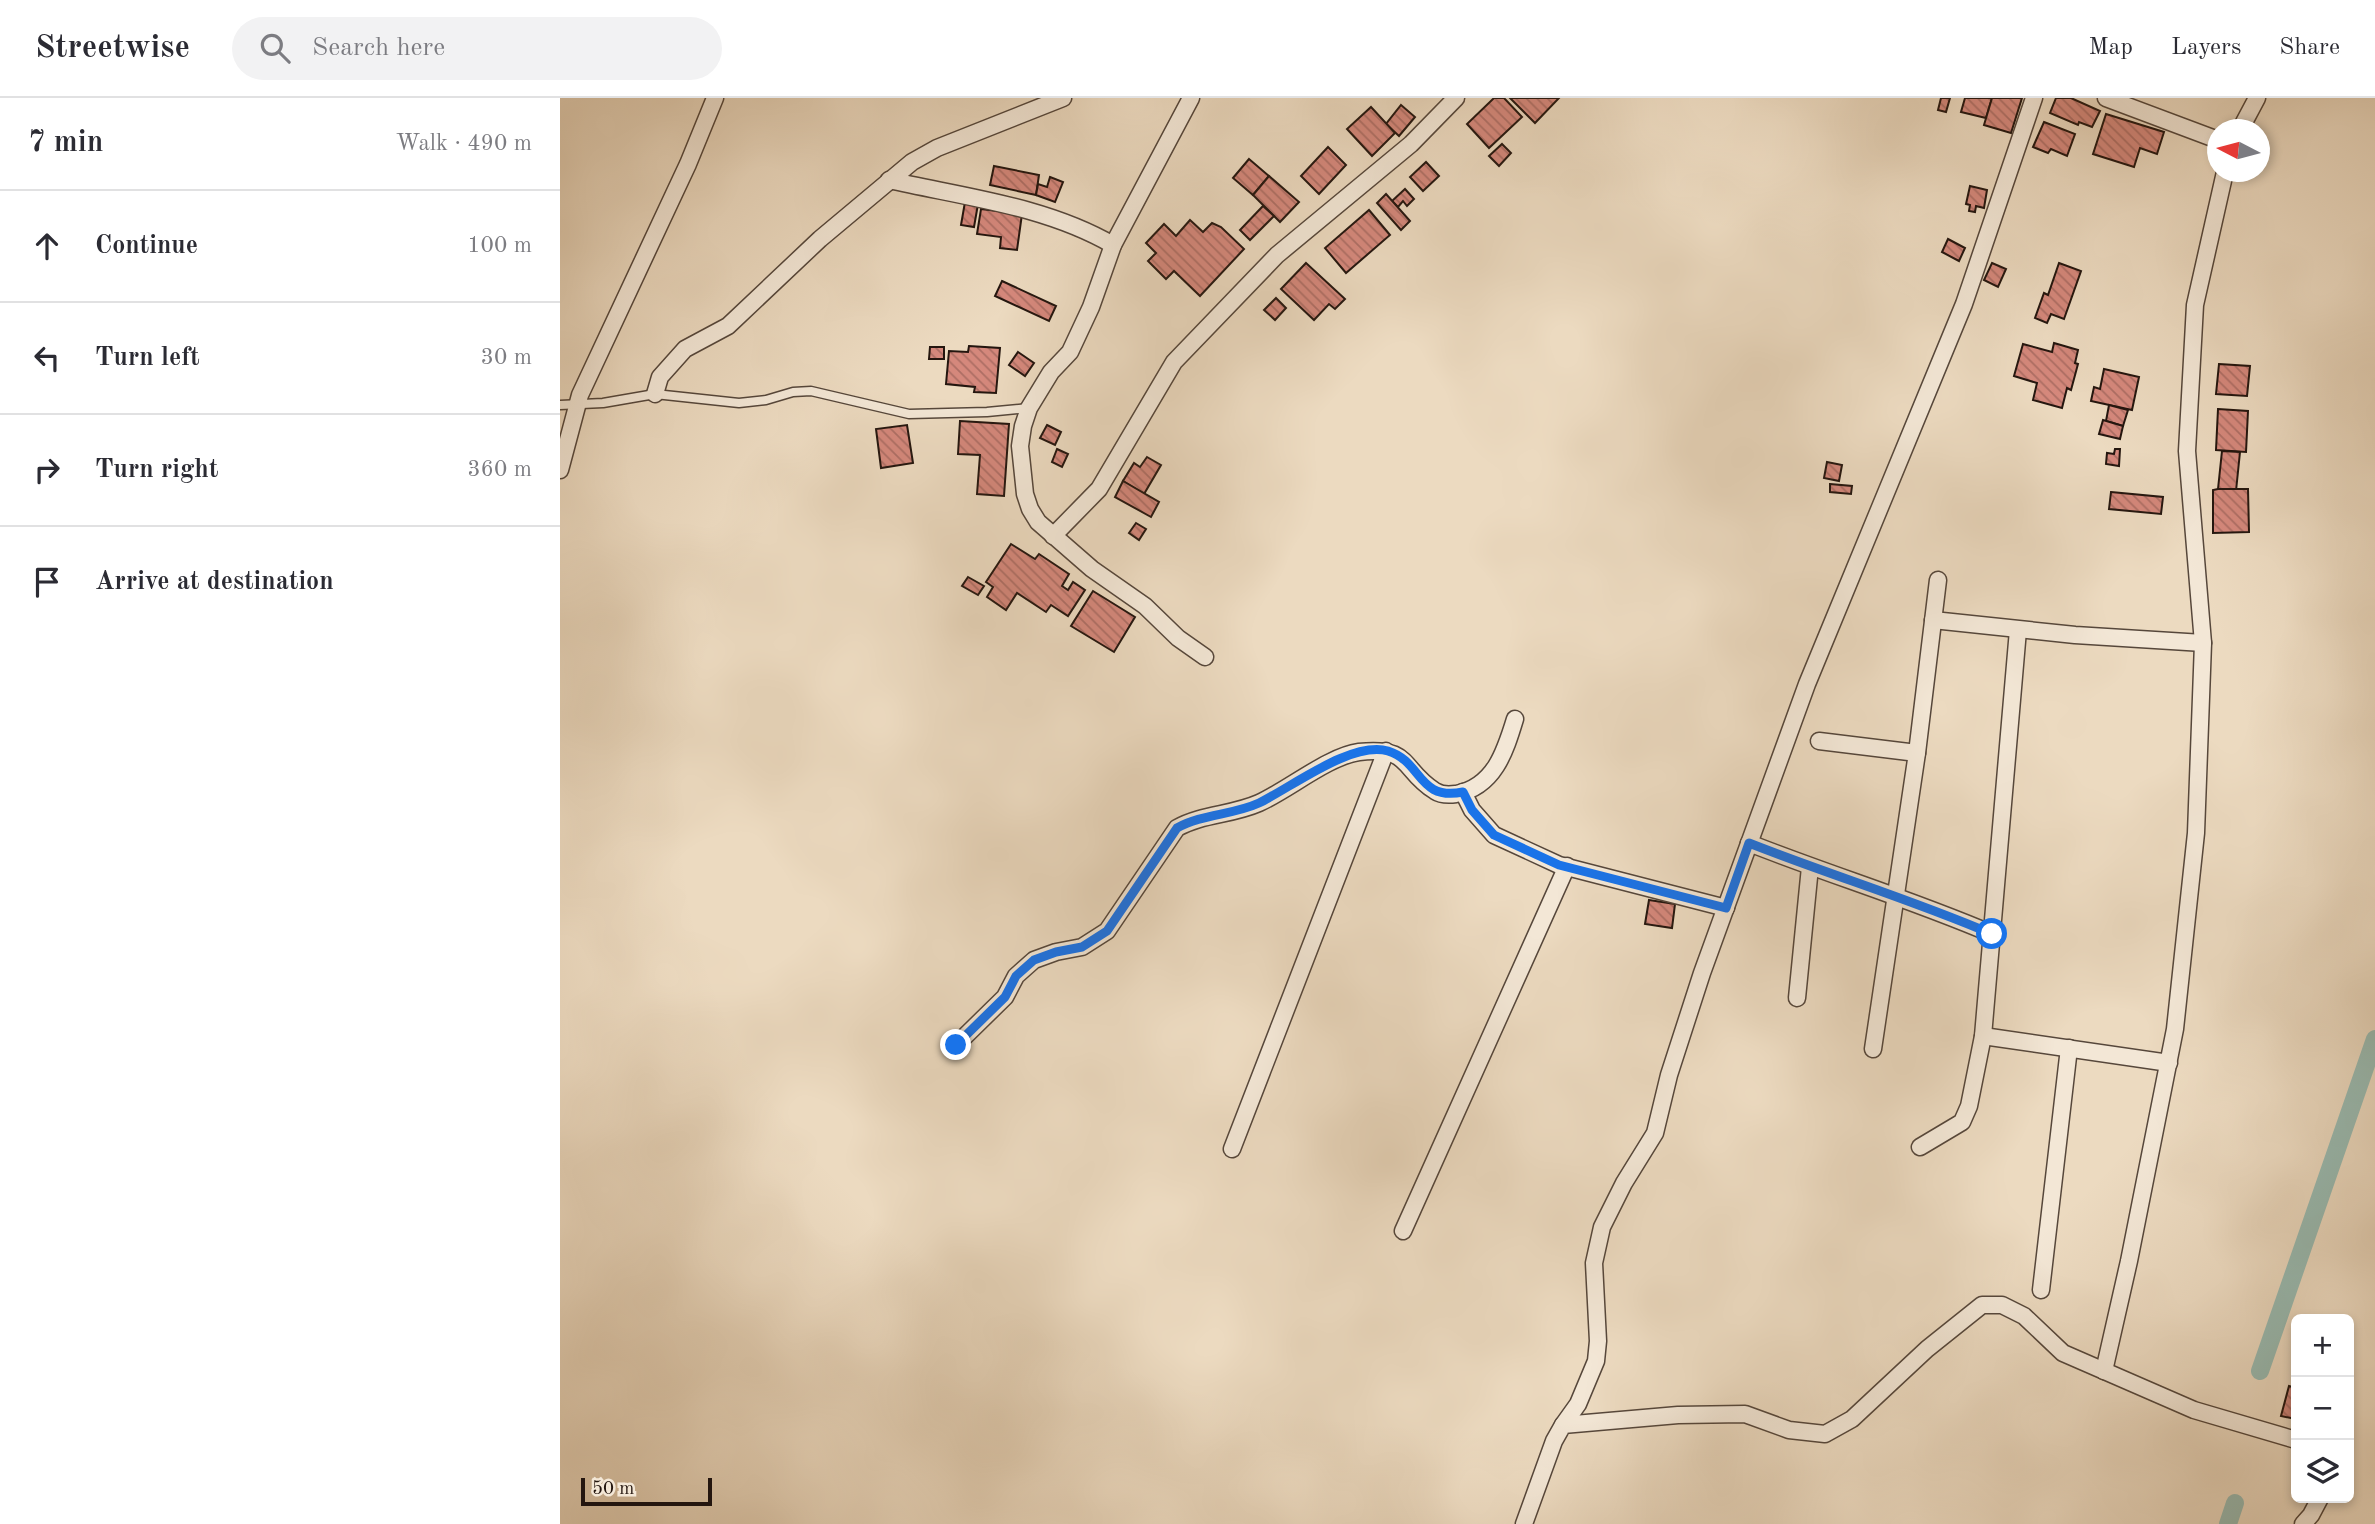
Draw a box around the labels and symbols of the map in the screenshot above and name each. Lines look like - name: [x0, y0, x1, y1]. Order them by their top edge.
- north arrow: [2207, 119, 2270, 182]
- route start: [1976, 918, 2007, 949]
- route end: [940, 1029, 971, 1060]
- scale bar: [581, 1475, 712, 1507]

